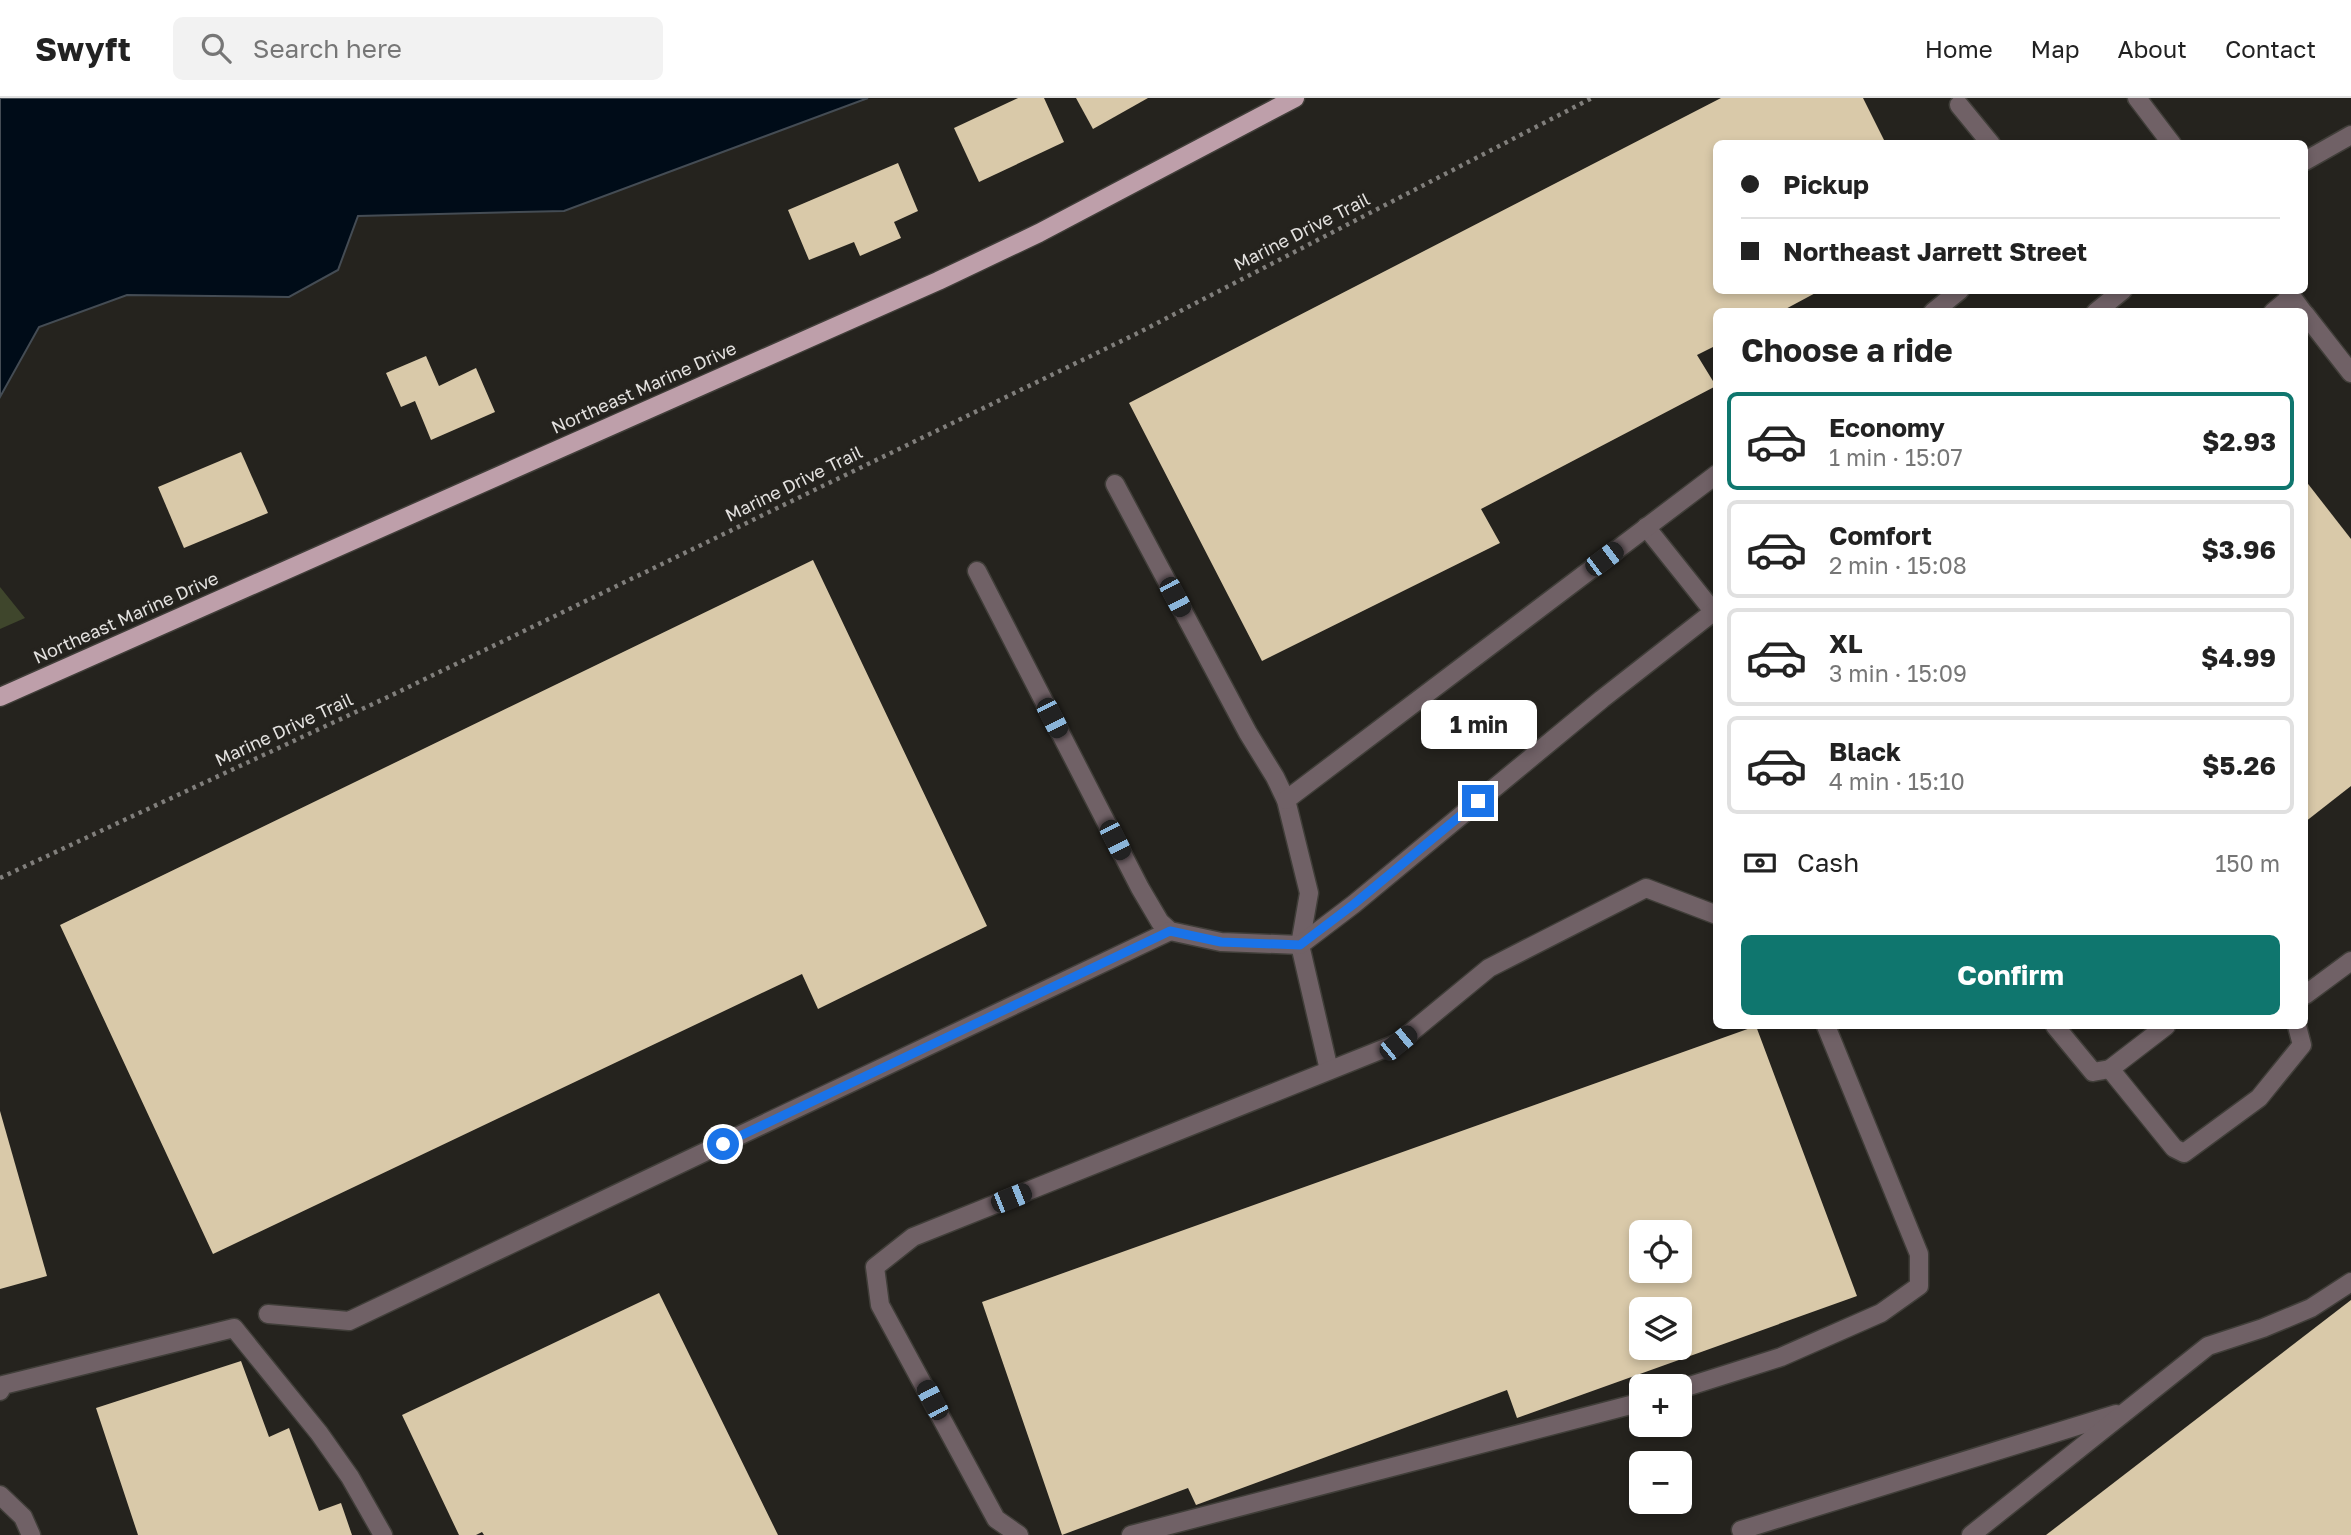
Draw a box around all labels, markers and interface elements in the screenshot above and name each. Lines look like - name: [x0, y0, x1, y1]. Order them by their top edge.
- search box: [173, 17, 663, 80]
- text: Swyft: [35, 29, 131, 68]
- icon: search: [197, 29, 235, 67]
- text: Search here: [253, 33, 402, 64]
- text: Home: [1925, 34, 1993, 63]
- text: Map: [2031, 34, 2080, 63]
- text: About: [2118, 34, 2187, 63]
- text: Contact: [2225, 34, 2316, 63]
- text: Pickup: [1783, 169, 1869, 200]
- street label: Marine Drive Trail: [1230, 187, 1373, 275]
- text: Northeast Jarrett Street: [1783, 236, 2087, 267]
- text: Choose a ride: [1741, 331, 1953, 369]
- street label: Northeast Marine Drive: [548, 336, 739, 438]
- icon: car: [1745, 410, 1808, 473]
- text: Economy: [1829, 412, 1945, 443]
- text: $2.93: [2202, 426, 2276, 457]
- street label: Marine Drive Trail: [721, 440, 866, 526]
- text: 1 min · 15:07: [1829, 443, 1963, 471]
- icon: car: [1745, 518, 1808, 581]
- text: Comfort: [1829, 520, 1932, 551]
- text: $3.96: [2201, 534, 2276, 565]
- car: [1581, 538, 1628, 580]
- text: 2 min · 15:08: [1829, 551, 1967, 579]
- street label: Northeast Marine Drive: [30, 566, 221, 668]
- car: [1156, 574, 1195, 620]
- icon: car: [1745, 626, 1808, 689]
- text: XL: [1829, 628, 1863, 659]
- text: $4.99: [2201, 642, 2276, 673]
- text: 3 min · 15:09: [1829, 659, 1967, 687]
- street label: Marine Drive Trail: [211, 687, 356, 771]
- car: [1034, 695, 1071, 741]
- callout: 1 min: [1420, 700, 1536, 748]
- text: 1 min: [1450, 710, 1508, 738]
- icon: car: [1745, 734, 1808, 797]
- text: Black: [1829, 736, 1901, 767]
- text: $5.26: [2202, 750, 2276, 781]
- text: 4 min · 15:10: [1829, 767, 1965, 795]
- route end: [1462, 785, 1494, 817]
- car: [1097, 817, 1134, 863]
- icon: cash: [1741, 844, 1779, 882]
- text: Cash: [1797, 847, 1859, 878]
- text: 150 m: [2215, 849, 2280, 877]
- button: Confirm: [1741, 935, 2280, 1015]
- car: [1376, 1022, 1421, 1064]
- route start: [707, 1128, 739, 1160]
- car: [988, 1180, 1035, 1216]
- map controls: [1629, 1220, 1692, 1514]
- button: locate: [1629, 1220, 1692, 1283]
- button: layers: [1629, 1297, 1692, 1360]
- button: +: [1629, 1374, 1692, 1437]
- car: [913, 1377, 952, 1423]
- button: −: [1629, 1451, 1692, 1514]

